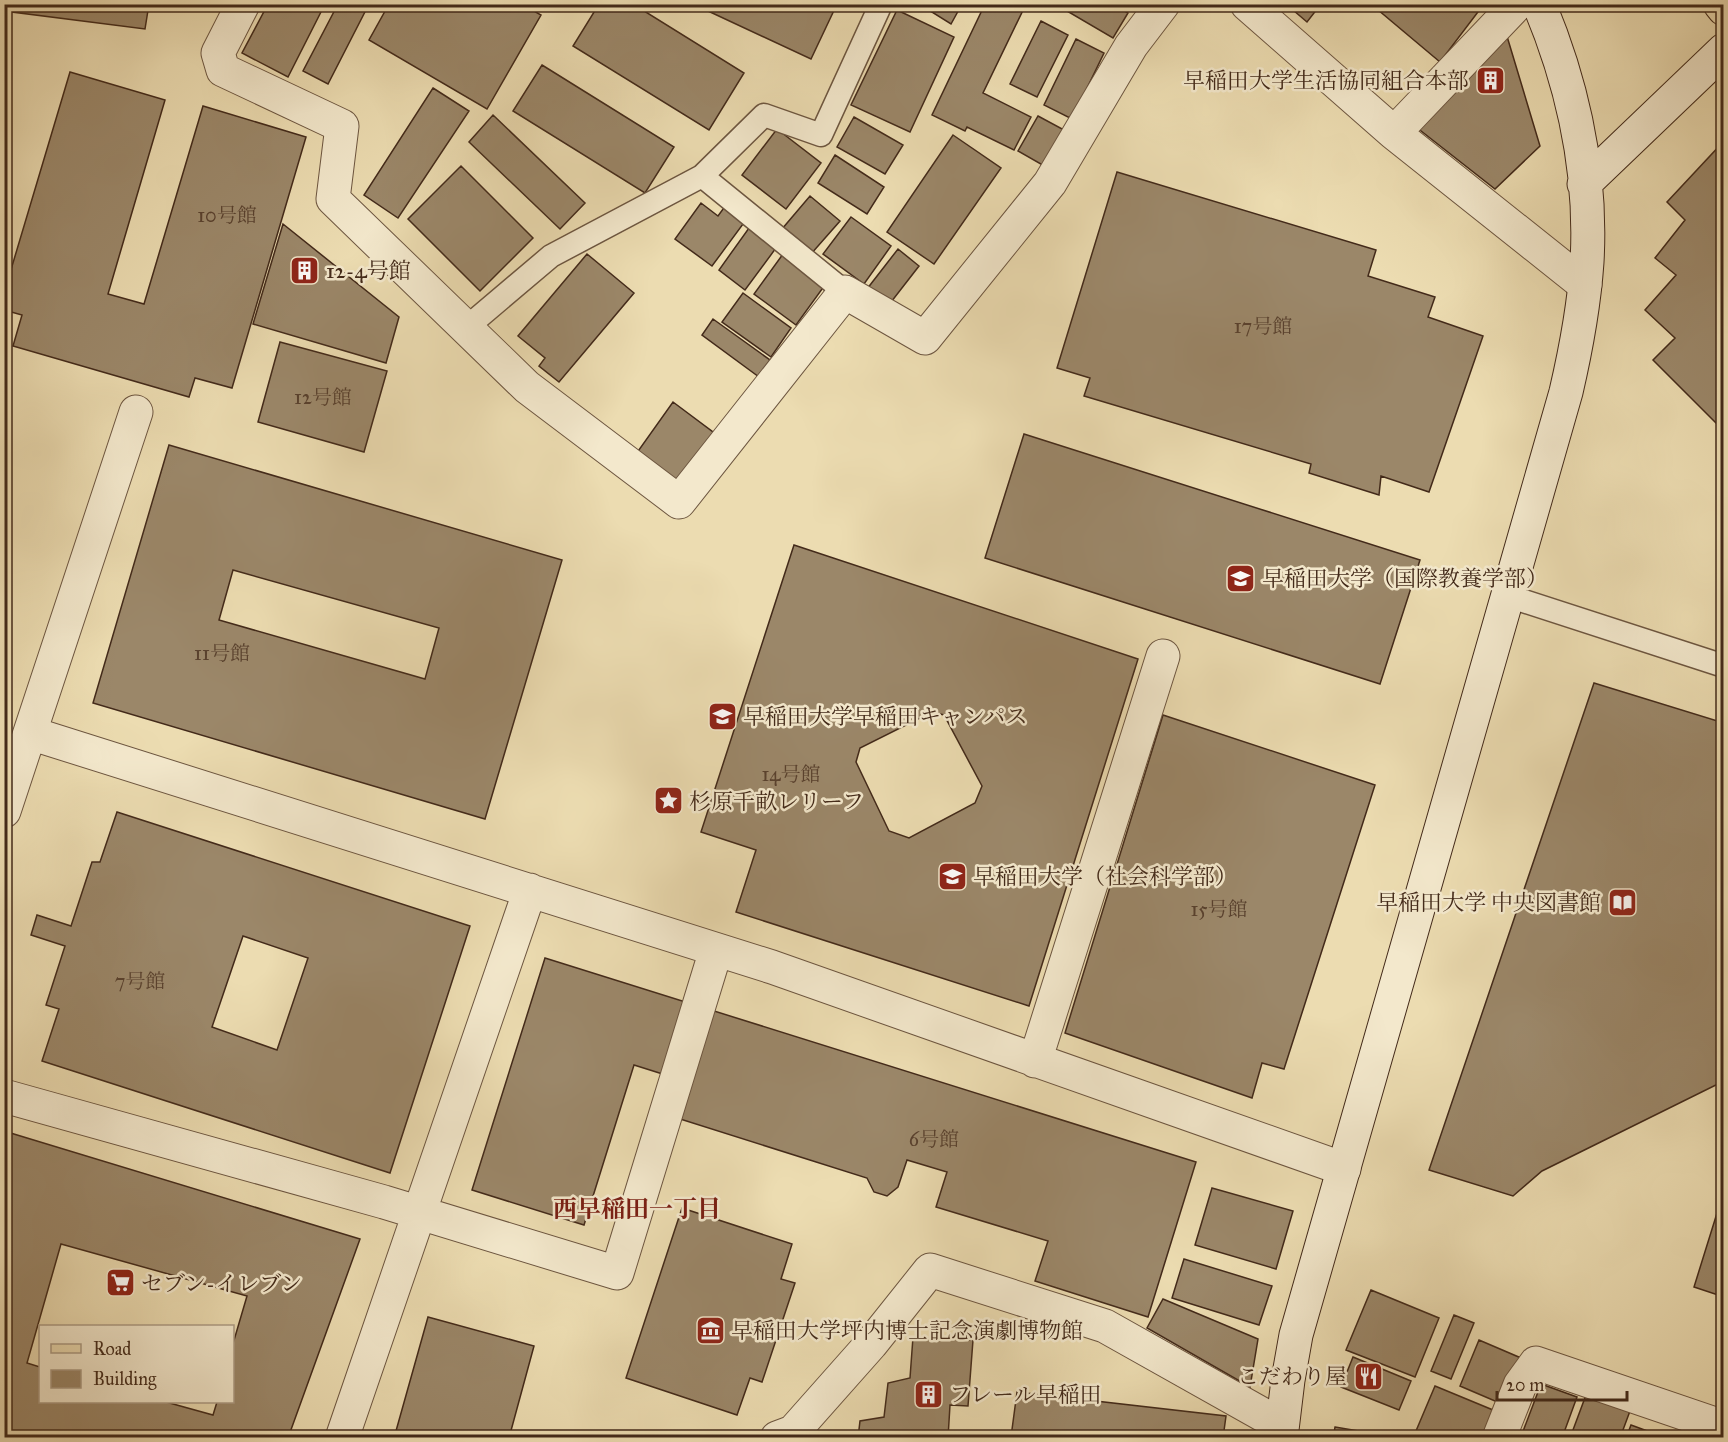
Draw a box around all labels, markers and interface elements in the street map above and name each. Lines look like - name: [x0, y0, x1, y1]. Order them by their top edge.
- building icon: 早稲田大学生活協同組合本部: [1474, 64, 1506, 96]
- place label: 早稲田大学生活協同組合本部: [1183, 67, 1469, 94]
- house number: 10号館: [197, 203, 257, 227]
- building icon: 12-4号館: [289, 254, 321, 286]
- place label: 12-4号館: [326, 257, 411, 284]
- house number: 17号館: [1234, 314, 1292, 338]
- house number: 12号館: [294, 385, 352, 409]
- school or university icon: 早稲田大学（国際教養学部）: [1225, 562, 1257, 594]
- place label: 早稲田大学（国際教養学部）: [1262, 565, 1548, 592]
- house number: 11号館: [194, 641, 250, 665]
- school or university icon: 早稲田大学早稲田キャンパス: [706, 700, 738, 732]
- place label: 早稲田大学早稲田キャンパス: [743, 703, 1027, 730]
- house number: 14号館: [761, 762, 821, 786]
- place icon: 杉原千畝レリーフ: [652, 785, 684, 817]
- place label: 杉原千畝レリーフ: [689, 788, 864, 815]
- school or university icon: 早稲田大学（社会科学部）: [936, 860, 968, 892]
- place label: 早稲田大学（社会科学部）: [973, 863, 1237, 890]
- library icon: 早稲田大学 中央図書館: [1606, 886, 1638, 918]
- place label: 早稲田大学 中央図書館: [1376, 889, 1601, 916]
- house number: 15号館: [1190, 897, 1248, 921]
- house number: 7号館: [115, 969, 165, 993]
- house number: 6号館: [909, 1127, 959, 1151]
- district label: 西早稲田一丁目: [553, 1194, 721, 1224]
- supermarket icon: セブン-イレブン: [104, 1267, 136, 1299]
- place label: セブン-イレブン: [141, 1270, 302, 1297]
- museum icon: 早稲田大学坪内博士記念演劇博物館: [694, 1314, 726, 1346]
- place label: 早稲田大学坪内博士記念演劇博物館: [731, 1317, 1083, 1344]
- legend: [39, 1325, 234, 1403]
- text: Road: [93, 1338, 131, 1360]
- restaurant icon: こだわり屋: [1352, 1360, 1384, 1392]
- place label: こだわり屋: [1237, 1363, 1347, 1390]
- scale bar: [1497, 1364, 1628, 1402]
- text: Building: [93, 1368, 157, 1391]
- text: 20 m: [1506, 1374, 1544, 1396]
- building icon: フレール早稲田: [912, 1378, 944, 1410]
- place label: フレール早稲田: [949, 1381, 1102, 1408]

